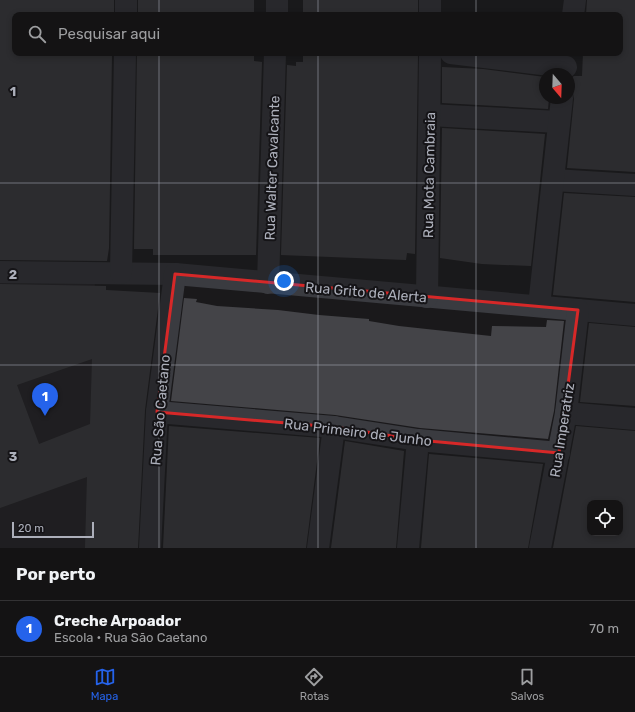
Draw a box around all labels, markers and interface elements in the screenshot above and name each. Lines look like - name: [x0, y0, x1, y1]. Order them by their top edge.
- search box: [12, 12, 623, 56]
- icon: search: [26, 23, 48, 45]
- text: Pesquisar aqui: [58, 25, 160, 43]
- north arrow: [539, 68, 575, 104]
- text: 1: [10, 84, 16, 99]
- street label: Rua Walter Cavalcante: [261, 95, 284, 241]
- street label: Rua Mota Cambraia: [420, 112, 439, 238]
- text: 2: [9, 267, 17, 282]
- your location: [274, 271, 294, 291]
- street label: Rua Grito de Alerta: [304, 279, 428, 306]
- street label: Rua São Caetano: [147, 354, 174, 466]
- street label: Rua Imperatriz: [547, 382, 578, 479]
- pin: 1: [32, 383, 58, 416]
- street label: Rua Primeiro de Junho: [283, 415, 433, 450]
- text: 3: [9, 449, 18, 464]
- map controls: [587, 500, 623, 536]
- button: locate: [587, 500, 623, 536]
- scale bar: [12, 520, 94, 539]
- text: 20 m: [18, 522, 44, 535]
- text: Por perto: [16, 564, 96, 584]
- text: Creche Arpoador: [54, 612, 181, 630]
- text: 1: [26, 621, 32, 636]
- text: 70 m: [589, 621, 619, 636]
- text: Escola · Rua São Caetano: [54, 630, 207, 645]
- tab: Mapa: [91, 666, 118, 703]
- tab: Rotas: [300, 666, 329, 703]
- tab: Salvos: [511, 666, 544, 703]

